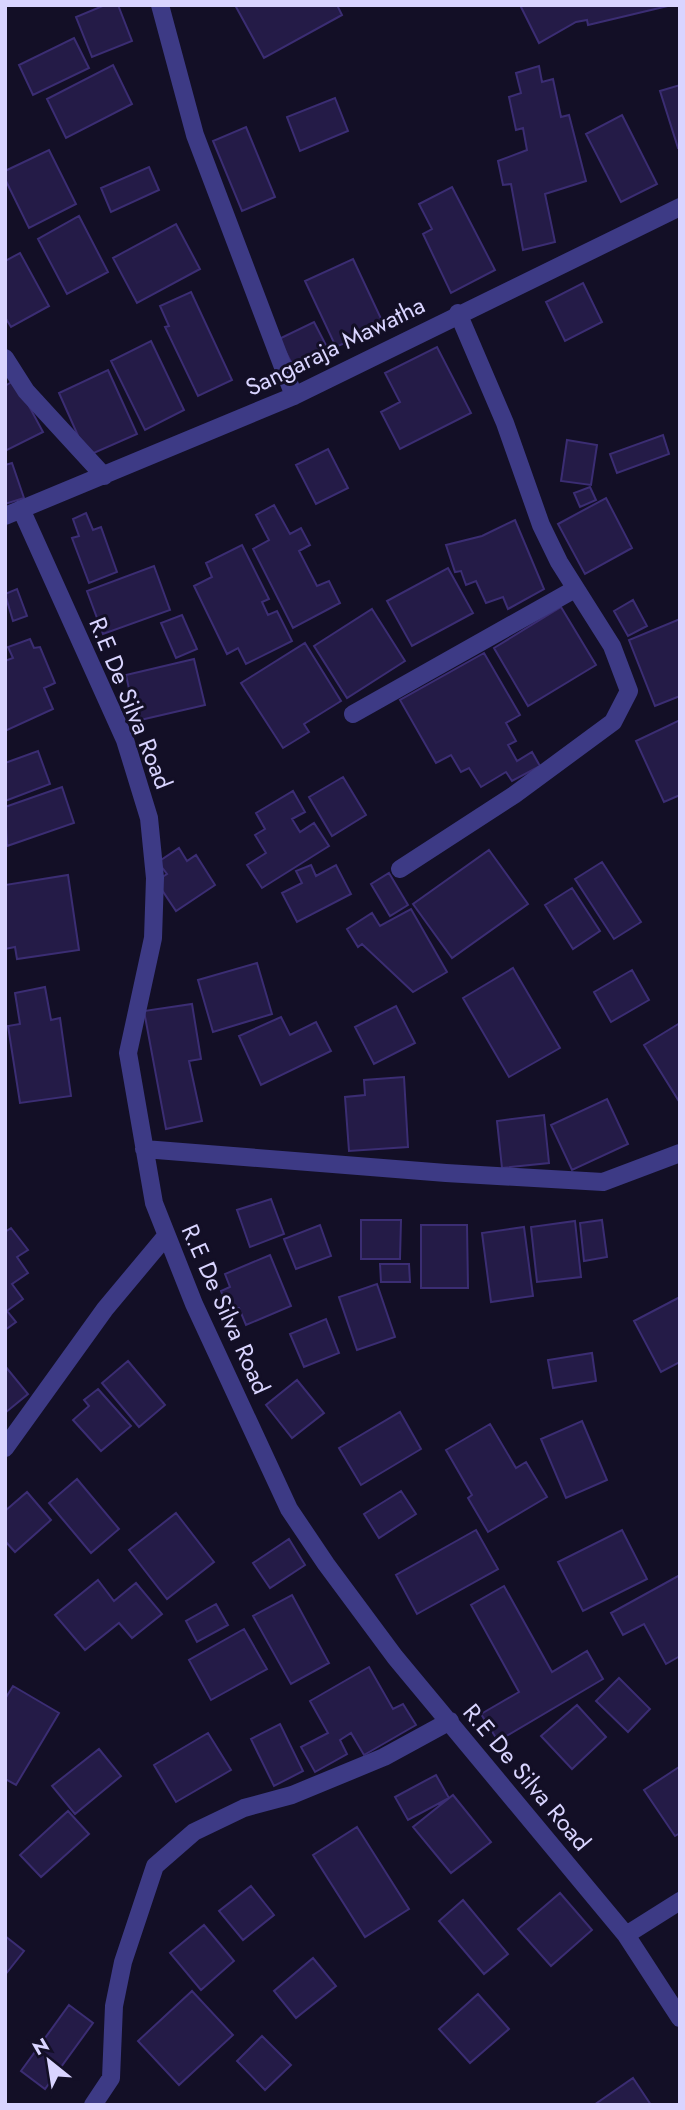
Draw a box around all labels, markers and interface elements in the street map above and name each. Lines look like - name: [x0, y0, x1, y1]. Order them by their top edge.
- street label: Sangaraja Mawatha: [239, 287, 431, 405]
- street label: R.E De Silva Road: [81, 612, 181, 794]
- street label: R.E De Silva Road: [173, 1218, 279, 1400]
- street label: R.E De Silva Road: [455, 1696, 599, 1858]
- north arrow: [14, 2026, 84, 2096]
- text: N: [27, 2031, 54, 2062]

